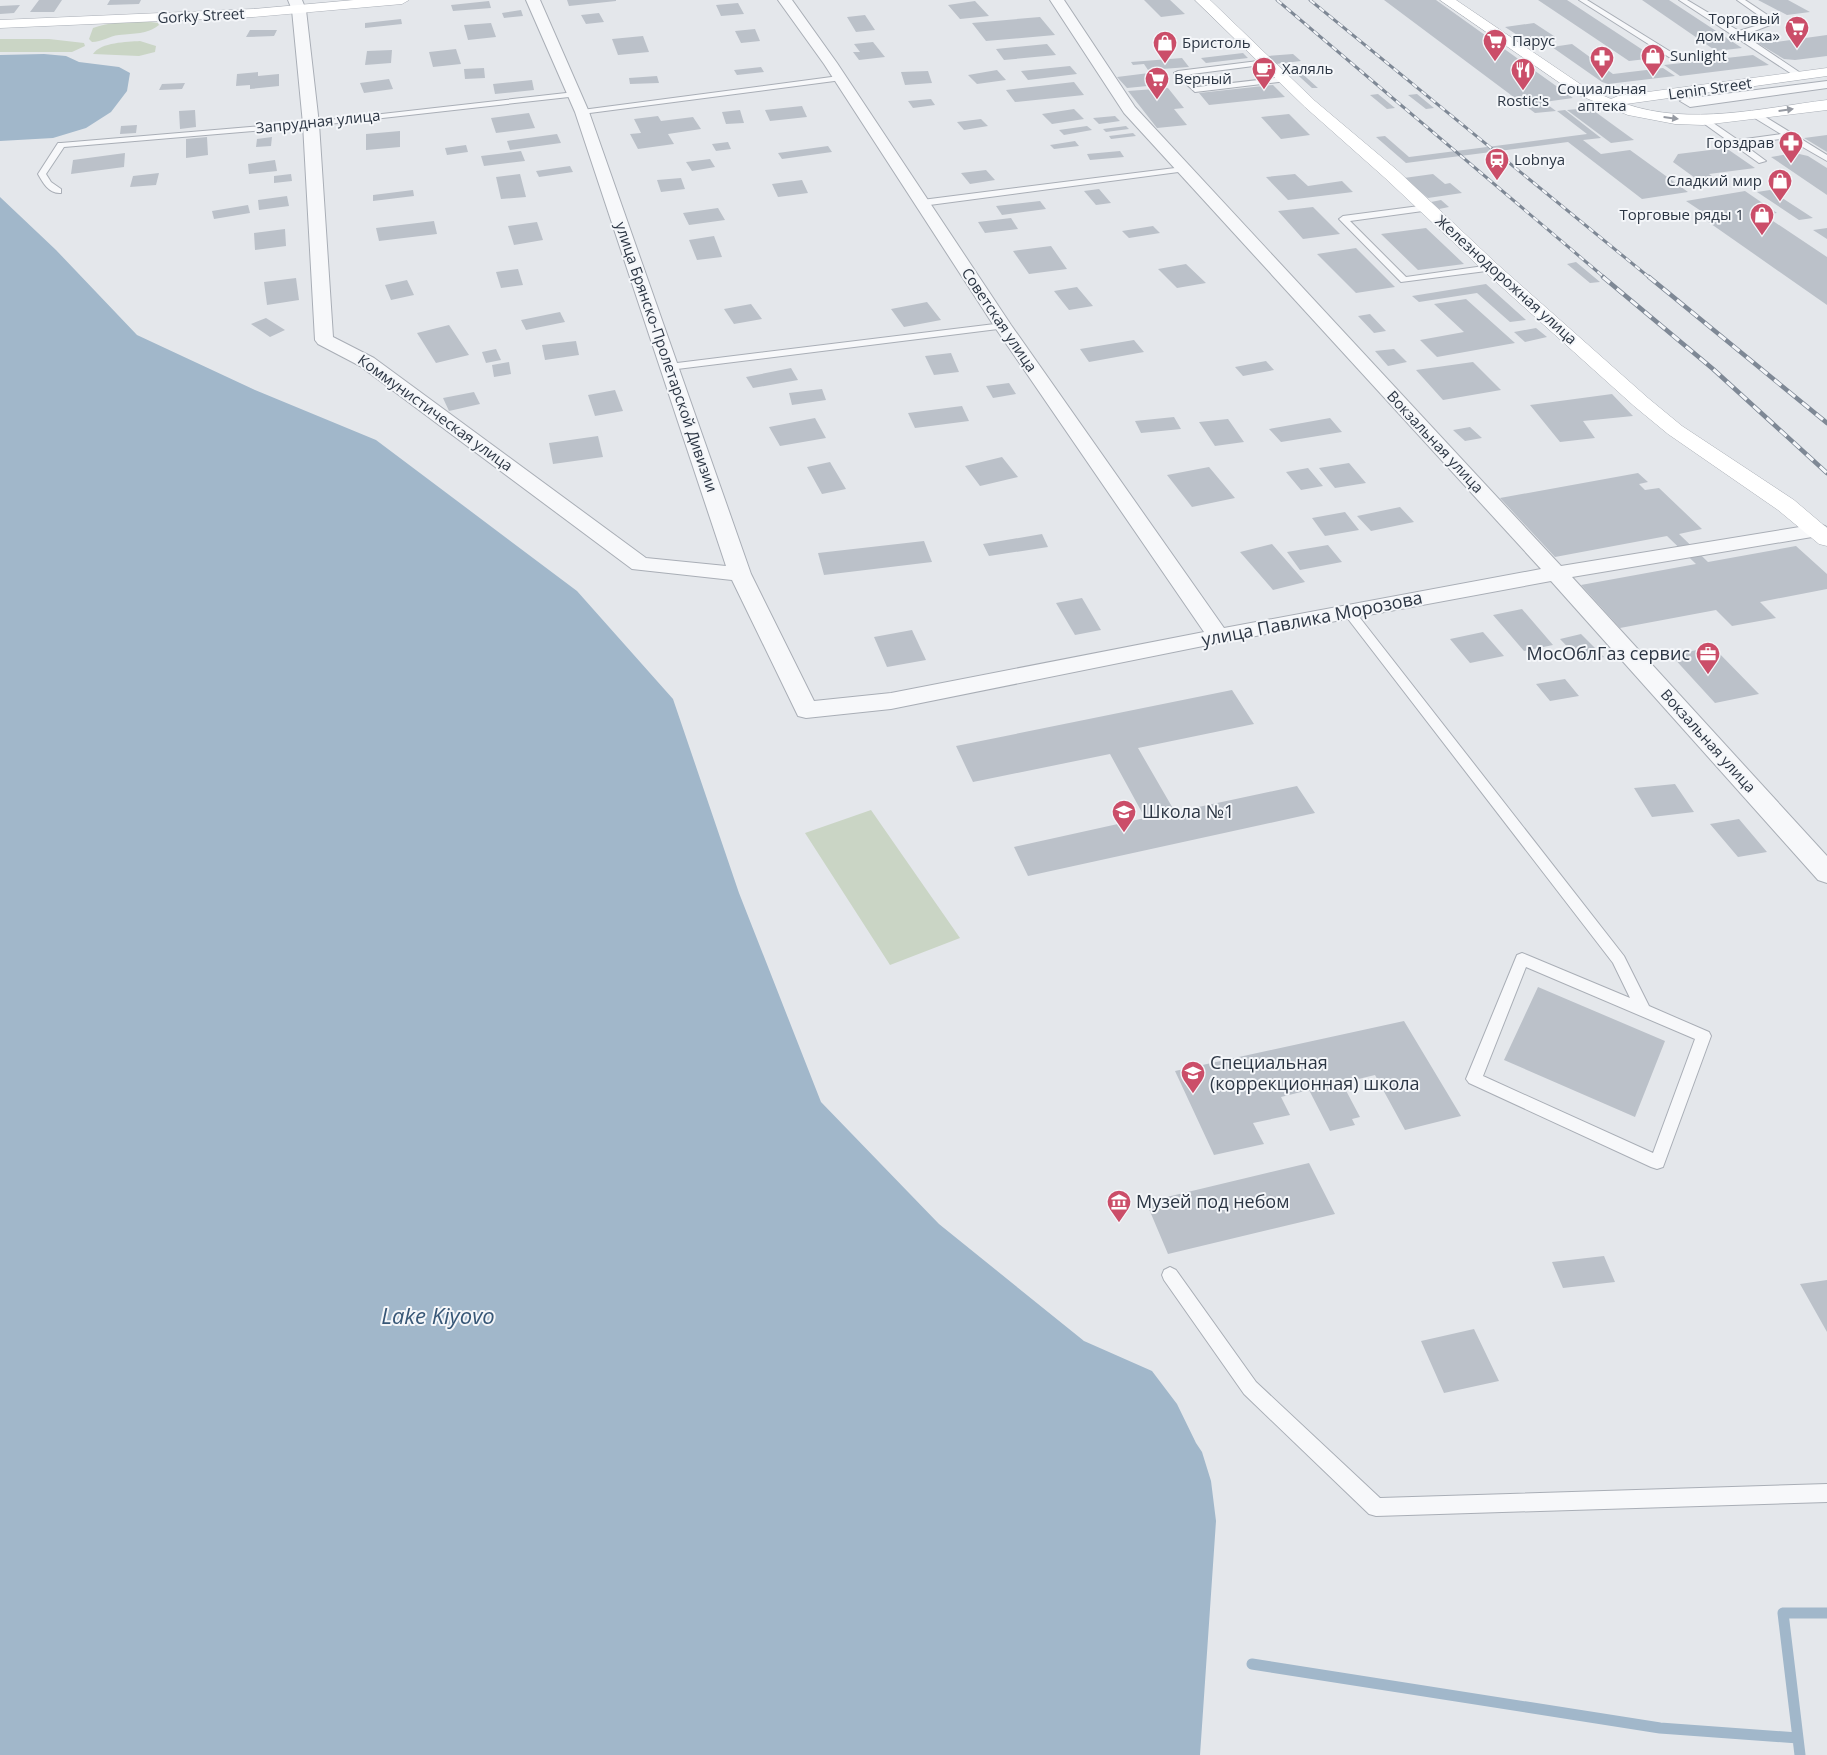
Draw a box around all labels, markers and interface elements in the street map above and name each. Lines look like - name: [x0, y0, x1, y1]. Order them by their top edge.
- street label: Gorky Street: [157, 3, 245, 27]
- place label: Торговый дом «Ника»: [1696, 8, 1780, 45]
- supermarket icon: Торговый дом «Ника»: [1784, 15, 1810, 49]
- supermarket icon: Парус: [1482, 28, 1508, 62]
- shop icon: Бристоль: [1152, 30, 1178, 64]
- place label: Парус: [1512, 30, 1555, 50]
- place label: Бристоль: [1182, 32, 1251, 52]
- shop icon: Sunlight: [1640, 43, 1666, 77]
- pharmacy icon: Социальная аптека: [1589, 45, 1615, 79]
- place label: Sunlight: [1670, 45, 1727, 65]
- cafe icon: Халяль: [1251, 56, 1277, 90]
- restaurant icon: Rostic's: [1510, 57, 1536, 91]
- place label: Халяль: [1282, 58, 1333, 78]
- supermarket icon: Верный: [1144, 66, 1170, 100]
- place label: Верный: [1174, 68, 1232, 88]
- street label: Lenin Street: [1667, 72, 1753, 104]
- place label: Социальная аптека: [1557, 78, 1647, 115]
- place label: Rostic's: [1497, 90, 1549, 110]
- street label: Запрудная улица: [255, 105, 381, 137]
- one-way arrow: [1778, 106, 1794, 114]
- one-way arrow: [1663, 114, 1679, 122]
- pharmacy icon: Горздрав: [1778, 130, 1804, 164]
- place label: Горздрав: [1706, 132, 1774, 152]
- station icon: Lobnya: [1484, 147, 1510, 181]
- place label: Lobnya: [1514, 149, 1565, 169]
- shop icon: Сладкий мир: [1767, 168, 1793, 202]
- place label: Сладкий мир: [1667, 170, 1762, 190]
- shop icon: Торговые ряды 1: [1749, 202, 1775, 236]
- place label: Торговые ряды 1: [1619, 204, 1744, 224]
- street label: Железнодорожная улица: [1432, 210, 1582, 348]
- street label: улица Брянско-Пролетарской Дивизии: [611, 219, 723, 494]
- street label: Советская улица: [958, 264, 1042, 375]
- street label: Коммунистическая улица: [354, 349, 517, 475]
- street label: Вокзальная улица: [1383, 386, 1488, 497]
- street label: улица Павлика Морозова: [1199, 585, 1424, 651]
- place label: МосОблГаз сервис: [1526, 641, 1690, 665]
- office icon: МосОблГаз сервис: [1695, 641, 1721, 675]
- street label: Вокзальная улица: [1657, 684, 1761, 796]
- school or university icon: Школа №1: [1111, 799, 1137, 833]
- place label: Школа №1: [1142, 799, 1234, 823]
- place label: Специальная (коррекционная) школа: [1210, 1050, 1420, 1095]
- school or university icon: Специальная (коррекционная) школа: [1180, 1060, 1206, 1094]
- museum icon: Музей под небом: [1106, 1189, 1132, 1223]
- place label: Музей под небом: [1136, 1189, 1289, 1213]
- water label: Lake Kiyovo: [381, 1300, 495, 1330]

